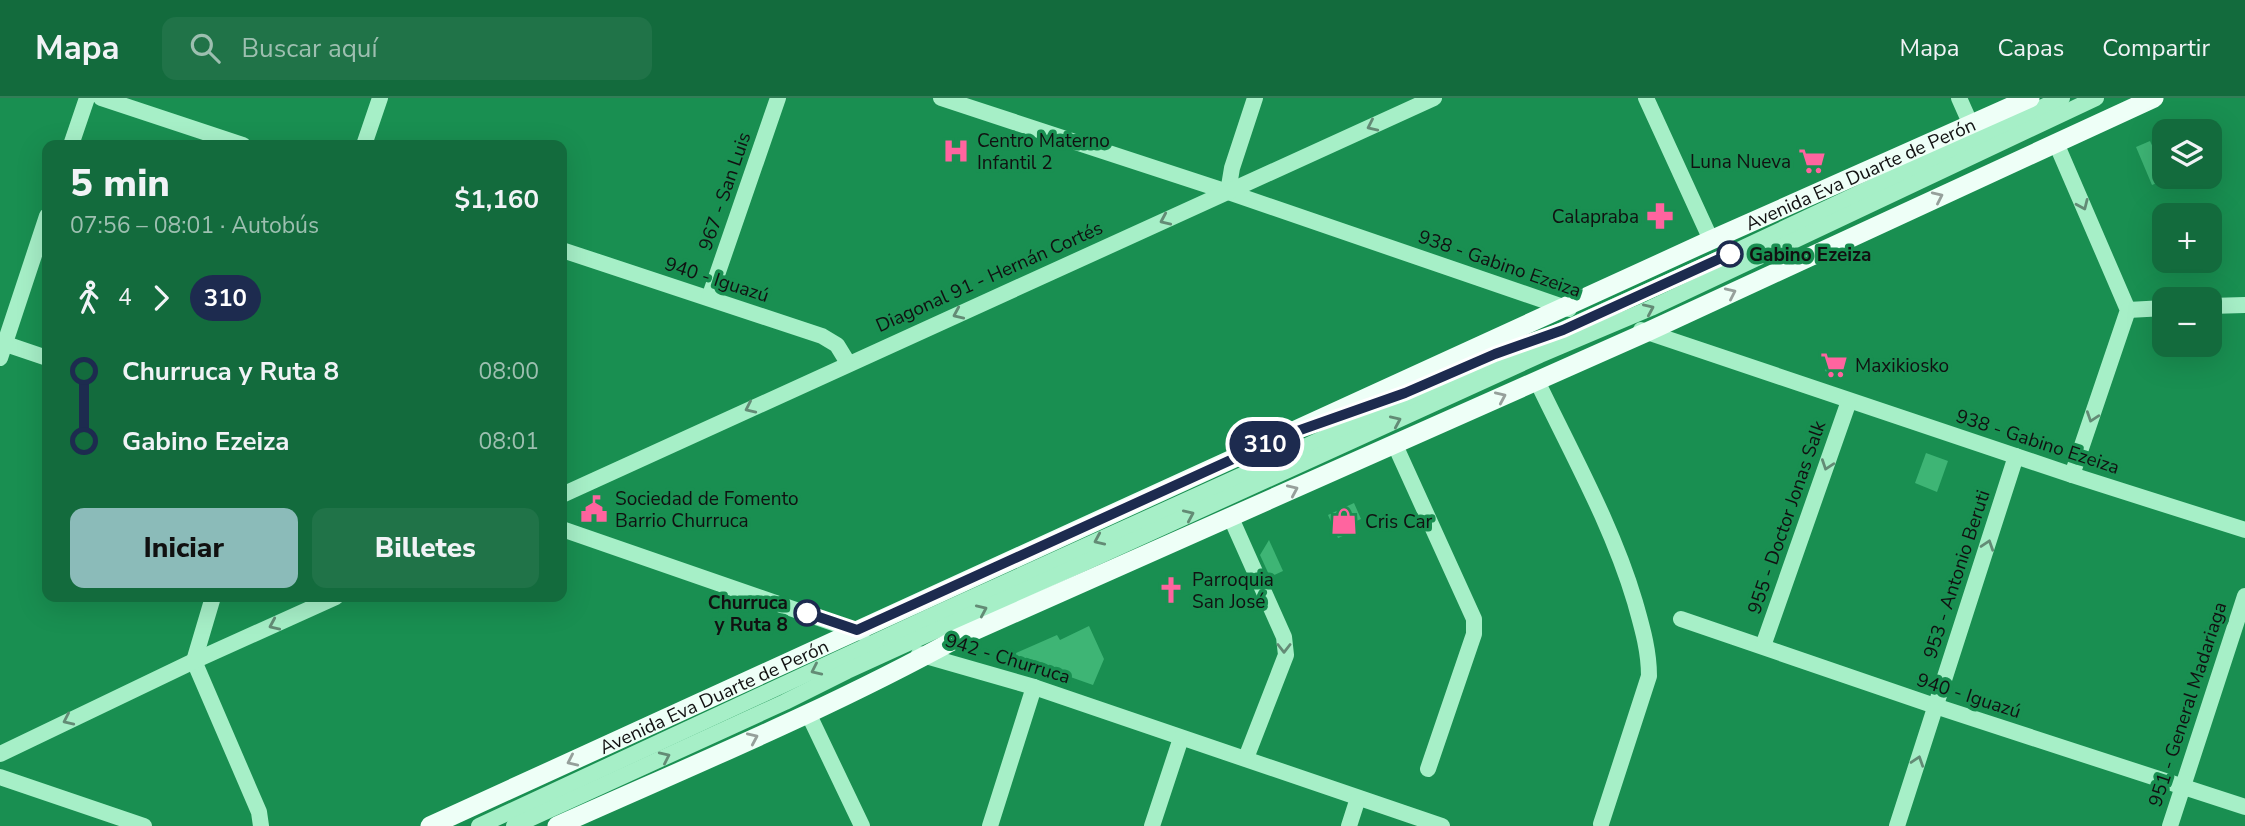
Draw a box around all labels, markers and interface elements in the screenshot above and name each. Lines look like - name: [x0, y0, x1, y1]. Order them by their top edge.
- search box: [162, 17, 652, 80]
- text: Mapa: [35, 26, 120, 71]
- icon: search: [186, 29, 224, 67]
- text: Buscar aquí: [242, 31, 377, 66]
- text: Mapa: [1900, 32, 1960, 64]
- text: Capas: [1998, 32, 2064, 64]
- text: Compartir: [2102, 32, 2210, 64]
- street label: Avenida Eva Duarte de Perón: [1741, 112, 1980, 237]
- one-way arrow: [1367, 118, 1379, 132]
- map controls: [2152, 119, 2222, 357]
- button: layers: [2152, 119, 2222, 189]
- place label: Centro Materno Infantil 2: [977, 128, 1110, 176]
- street label: 967 - San Luis: [693, 129, 757, 254]
- hospital icon: Centro Materno Infantil 2: [941, 136, 971, 166]
- supermarket icon: Luna Nueva: [1797, 146, 1827, 176]
- place label: Luna Nueva: [1690, 149, 1791, 175]
- text: 5 min: [70, 158, 170, 209]
- text: $1,160: [455, 182, 539, 217]
- one-way arrow: [1931, 191, 1943, 205]
- one-way arrow: [2075, 198, 2089, 210]
- pharmacy icon: Calapraba: [1645, 201, 1675, 231]
- button: +: [2152, 203, 2222, 273]
- place label: Calapraba: [1552, 204, 1639, 230]
- text: 07:56 – 08:01 · Autobús: [70, 210, 319, 241]
- one-way arrow: [1160, 212, 1172, 226]
- street label: Diagonal 91 - Hernán Cortés: [872, 215, 1107, 339]
- street label: 938 - Gabino Ezeiza: [1415, 224, 1585, 304]
- marker: Gabino Ezeiza: [1717, 241, 1743, 267]
- place label: Gabino Ezeiza: [1749, 242, 1871, 268]
- street label: 940 - Iguazú: [661, 251, 772, 309]
- icon: walk: [70, 279, 108, 317]
- icon: forward: [142, 279, 180, 317]
- text: 4: [118, 282, 132, 313]
- text: 310: [204, 282, 247, 314]
- one-way arrow: [1724, 287, 1736, 301]
- button: −: [2152, 287, 2222, 357]
- one-way arrow: [1641, 303, 1654, 317]
- one-way arrow: [952, 306, 965, 320]
- supermarket icon: Maxikiosko: [1819, 350, 1849, 380]
- place label: Maxikiosko: [1855, 353, 1949, 379]
- text: Churruca y Ruta 8: [122, 354, 339, 389]
- text: 08:00: [479, 356, 539, 387]
- one-way arrow: [1494, 391, 1506, 405]
- one-way arrow: [745, 400, 758, 414]
- street label: 938 - Gabino Ezeiza: [1953, 403, 2123, 481]
- one-way arrow: [2086, 411, 2100, 423]
- one-way arrow: [1389, 415, 1401, 429]
- street label: 955 - Doctor Jonas Salk: [1742, 417, 1832, 617]
- line badge: 310: [1225, 421, 1305, 467]
- text: Gabino Ezeiza: [122, 424, 290, 459]
- text: 08:01: [479, 426, 539, 457]
- text: 310: [1243, 428, 1287, 460]
- one-way arrow: [1821, 459, 1835, 471]
- one-way arrow: [1286, 484, 1298, 498]
- place label: Sociedad de Fomento Barrio Churruca: [615, 486, 799, 534]
- street label: 953 - Antonio Beruti: [1917, 487, 1996, 662]
- public building icon: Sociedad de Fomento Barrio Churruca: [579, 494, 609, 524]
- shop icon: Cris Car: [1329, 506, 1359, 536]
- button: Iniciar: [70, 508, 298, 588]
- button: Billetes: [312, 508, 539, 588]
- one-way arrow: [1182, 509, 1194, 523]
- place label: Cris Car: [1365, 509, 1433, 535]
- one-way arrow: [1094, 532, 1106, 546]
- one-way arrow: [1979, 539, 1994, 551]
- place label: Parroquia San José: [1192, 567, 1274, 615]
- church icon: Parroquia San José: [1156, 575, 1186, 605]
- place label: Churruca y Ruta 8: [708, 590, 788, 638]
- street label: 951 - General Madariaga: [2143, 598, 2233, 810]
- marker: Churruca y Ruta 8: [794, 600, 820, 626]
- one-way arrow: [975, 604, 987, 618]
- one-way arrow: [269, 617, 281, 631]
- street label: 942 - Churruca: [942, 628, 1073, 690]
- street label: Avenida Eva Duarte de Perón: [595, 633, 833, 761]
- one-way arrow: [1276, 643, 1292, 654]
- one-way arrow: [811, 662, 824, 676]
- street label: 940 - Iguazú: [1913, 667, 2024, 725]
- one-way arrow: [63, 712, 75, 726]
- one-way arrow: [746, 732, 758, 746]
- one-way arrow: [658, 751, 670, 765]
- one-way arrow: [567, 753, 580, 767]
- one-way arrow: [1909, 755, 1924, 767]

